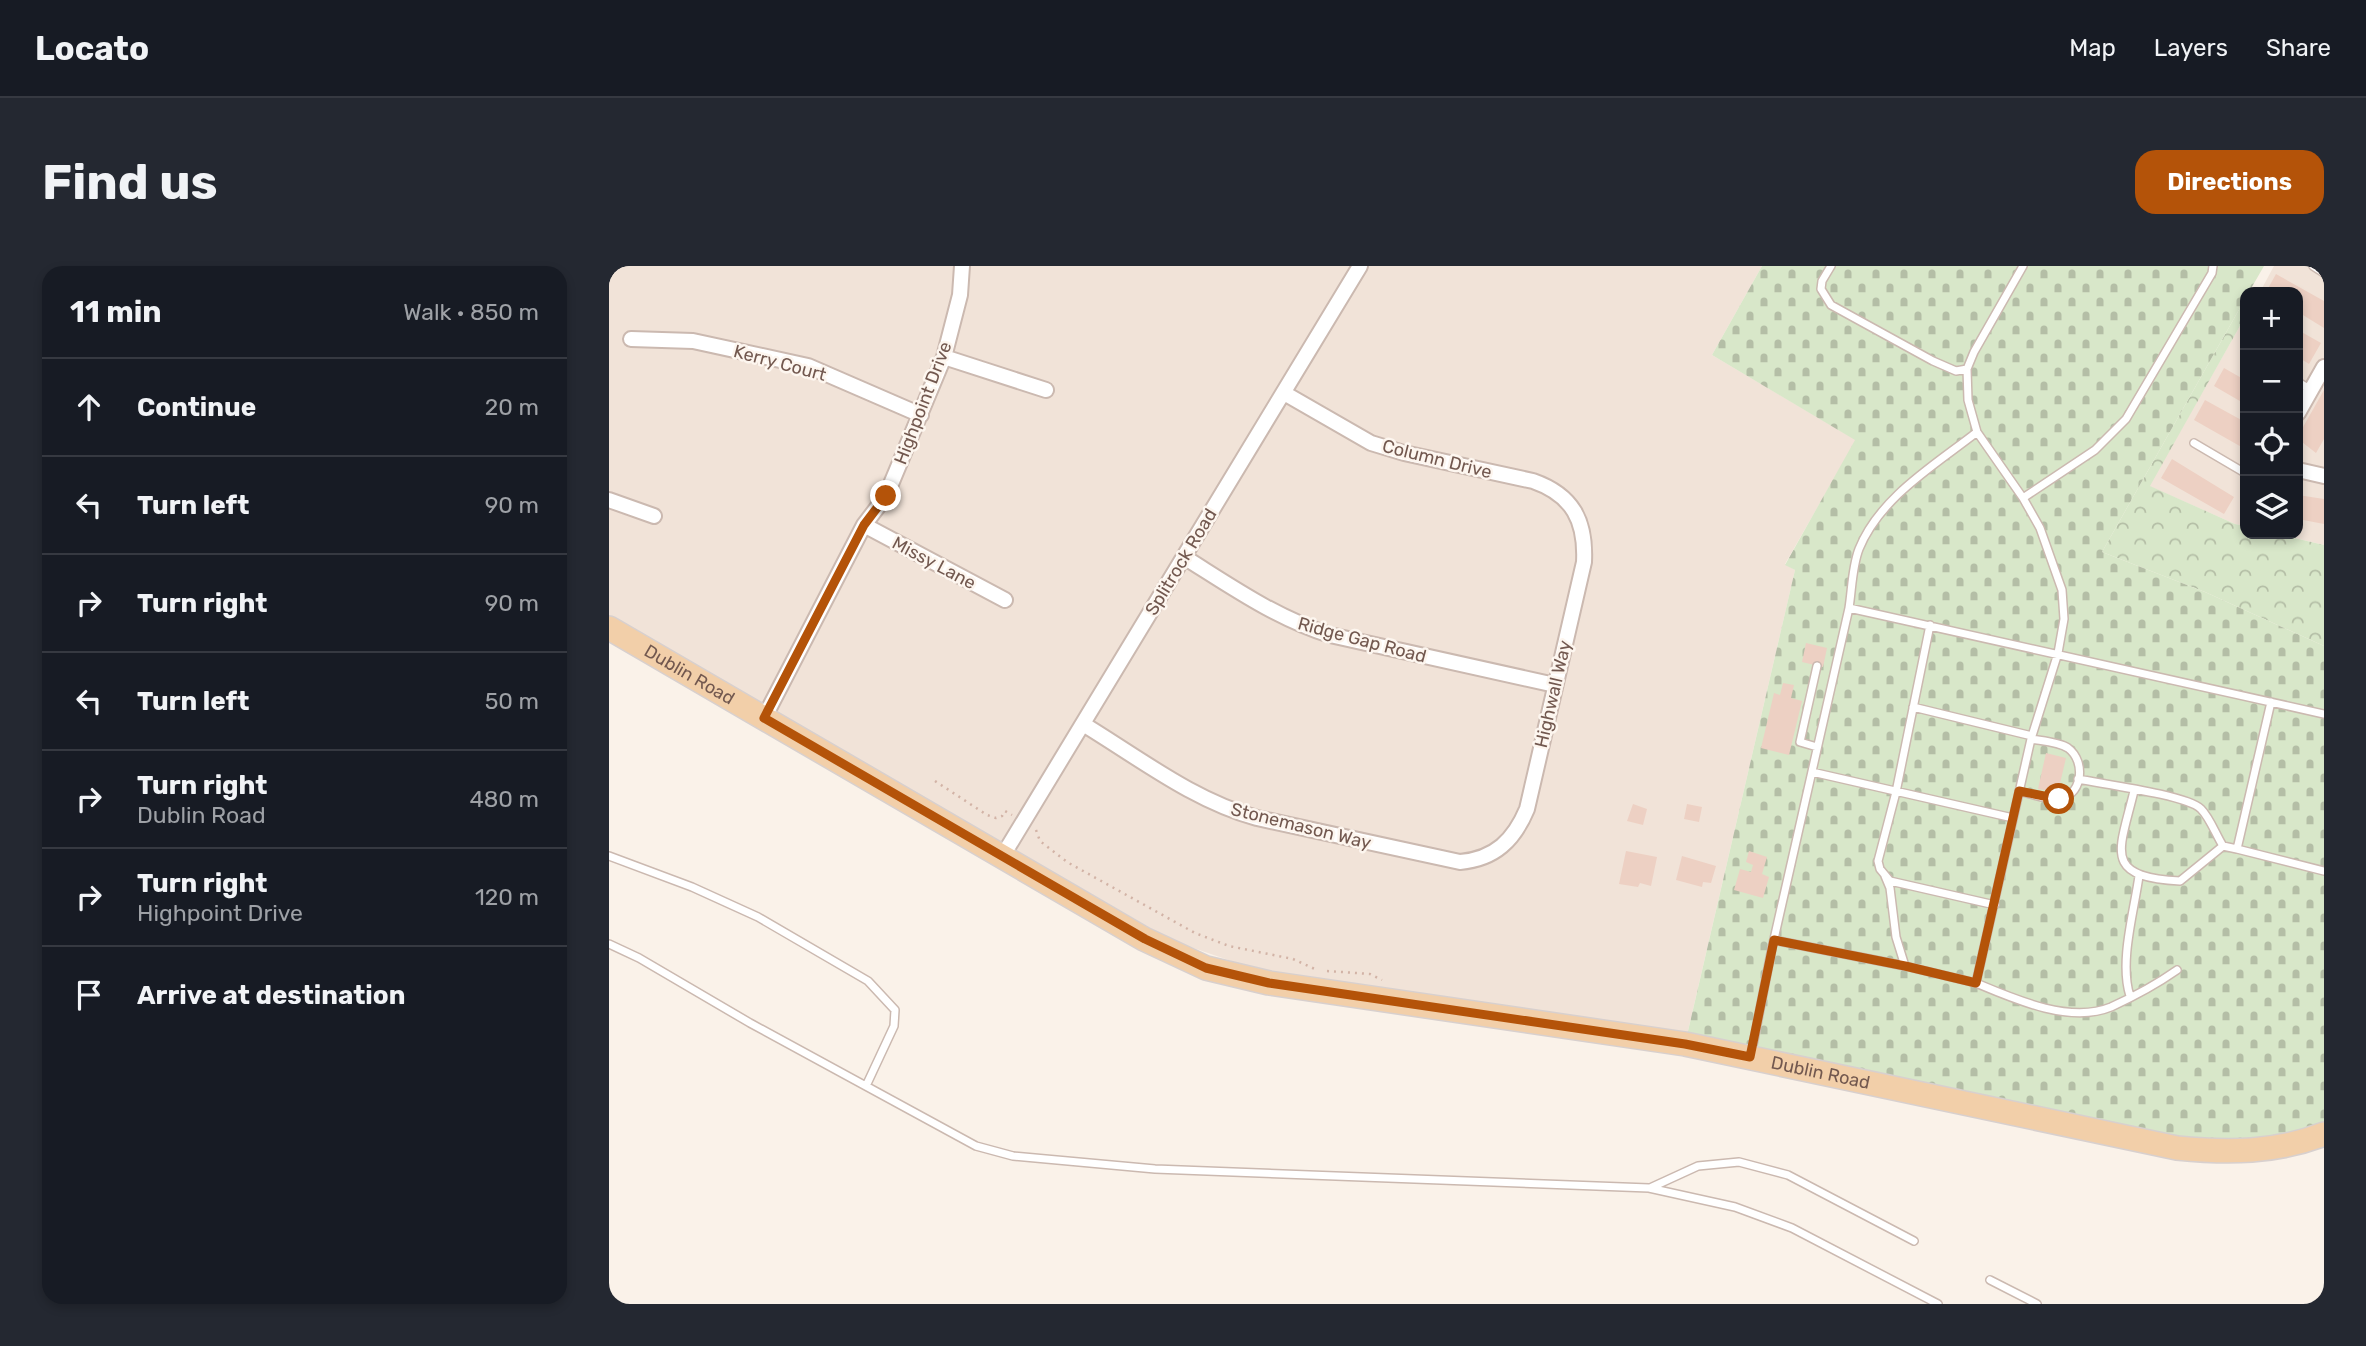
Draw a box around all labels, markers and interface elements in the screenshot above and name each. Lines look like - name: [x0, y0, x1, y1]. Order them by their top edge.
- text: Locato: [35, 29, 149, 68]
- text: Map: [2069, 34, 2116, 62]
- text: Layers: [2154, 34, 2228, 62]
- text: Share: [2266, 34, 2331, 62]
- button: Directions: [2135, 150, 2324, 214]
- text: Find us: [42, 153, 218, 211]
- map controls: [2240, 287, 2303, 539]
- button: +: [2240, 287, 2303, 350]
- text: 11 min: [70, 294, 162, 330]
- text: Walk · 850 m: [403, 298, 539, 326]
- street label: Highpoint Drive: [889, 338, 957, 468]
- street label: Kerry Court: [731, 340, 829, 386]
- button: −: [2240, 350, 2303, 413]
- icon: ahead: [70, 388, 108, 426]
- text: Continue: [137, 392, 256, 423]
- text: 20 m: [485, 393, 539, 421]
- button: locate: [2240, 413, 2303, 476]
- street label: Column Drive: [1380, 435, 1494, 483]
- button: layers: [2240, 476, 2303, 539]
- route end: [870, 480, 901, 511]
- icon: left: [70, 486, 108, 524]
- text: Turn left: [137, 490, 249, 521]
- text: 90 m: [485, 491, 539, 519]
- street label: Splitrock Road: [1140, 505, 1222, 619]
- street label: Missy Lane: [888, 532, 980, 594]
- icon: right: [70, 584, 108, 622]
- text: Turn right: [137, 588, 267, 619]
- text: 90 m: [485, 589, 539, 617]
- street label: Ridge Gap Road: [1295, 612, 1429, 668]
- street label: Highwall Way: [1530, 638, 1576, 750]
- street label: Dublin Road: [640, 640, 738, 710]
- icon: left: [70, 682, 108, 720]
- text: Turn left: [137, 686, 249, 717]
- text: 50 m: [485, 687, 539, 715]
- text: Turn right: [137, 770, 267, 801]
- icon: right: [70, 780, 108, 818]
- route start: [2043, 783, 2074, 814]
- text: 480 m: [469, 785, 539, 813]
- street label: Stonemason Way: [1229, 798, 1373, 854]
- text: Dublin Road: [137, 801, 266, 829]
- text: Turn right: [137, 868, 267, 899]
- icon: right: [70, 878, 108, 916]
- text: 120 m: [475, 883, 539, 911]
- text: Highpoint Drive: [137, 899, 303, 927]
- icon: arrive: [70, 976, 108, 1014]
- text: Arrive at destination: [137, 980, 405, 1011]
- street label: Dublin Road: [1769, 1051, 1872, 1094]

